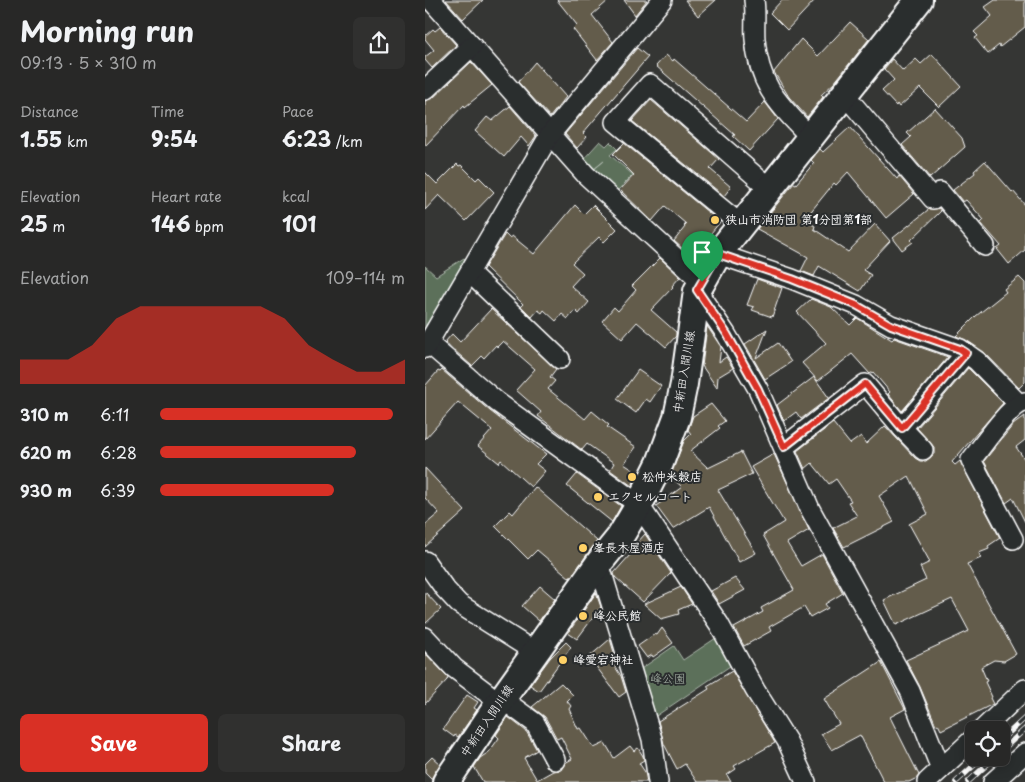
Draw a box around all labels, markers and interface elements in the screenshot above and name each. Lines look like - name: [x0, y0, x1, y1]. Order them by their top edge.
- text: Morning run: [20, 9, 194, 52]
- button: share: [353, 17, 405, 69]
- text: 09:13 · 5 × 310 m: [20, 50, 157, 74]
- text: Distance: [20, 101, 79, 122]
- text: Time: [151, 101, 184, 122]
- text: Pace: [282, 101, 314, 122]
- text: 1.55: [20, 122, 62, 154]
- text: 9:54: [151, 122, 197, 154]
- text: 6:23: [282, 122, 331, 154]
- text: km: [62, 131, 88, 152]
- text: /km: [331, 131, 363, 152]
- text: Elevation: [20, 186, 80, 207]
- text: Heart rate: [151, 186, 222, 207]
- text: kcal: [282, 186, 310, 207]
- text: 25: [20, 207, 48, 239]
- text: 146: [151, 207, 190, 239]
- text: 101: [282, 207, 316, 239]
- place label: 狭山市消防団 第1分団第1部: [725, 210, 872, 228]
- marker: 狭山市消防団 第1分団第1部: [709, 214, 721, 226]
- text: m: [48, 216, 65, 237]
- text: bpm: [190, 216, 224, 237]
- pin: [681, 231, 723, 282]
- icon: arrive: [688, 238, 716, 266]
- text: Elevation: [20, 265, 89, 289]
- text: 109–114 m: [326, 265, 405, 289]
- street label: 中新田入間川線: [668, 329, 698, 415]
- text: 310 m: [20, 402, 69, 426]
- text: 6:11: [100, 402, 129, 426]
- text: 620 m: [20, 440, 71, 464]
- text: 6:28: [100, 440, 137, 464]
- place label: 松仲米穀店: [642, 467, 702, 485]
- marker: 松仲米穀店: [626, 471, 638, 483]
- text: 930 m: [20, 478, 72, 502]
- text: 6:39: [100, 478, 135, 502]
- place label: エクセルコート: [608, 487, 692, 505]
- marker: エクセルコート: [592, 491, 604, 503]
- place label: 峯長木屋酒店: [593, 538, 665, 556]
- marker: 峯長木屋酒店: [577, 542, 589, 554]
- place label: 峰公民館: [593, 606, 641, 624]
- marker: 峰公民館: [577, 610, 589, 622]
- place label: 峰愛宕神社: [573, 650, 633, 668]
- marker: 峰愛宕神社: [557, 654, 569, 666]
- park label: 峰公園: [650, 669, 686, 687]
- street label: 中新田入間川線: [455, 681, 517, 760]
- button: Save: [20, 714, 208, 772]
- button: Share: [218, 714, 405, 772]
- map controls: [965, 721, 1010, 766]
- button: locate: [965, 721, 1010, 766]

